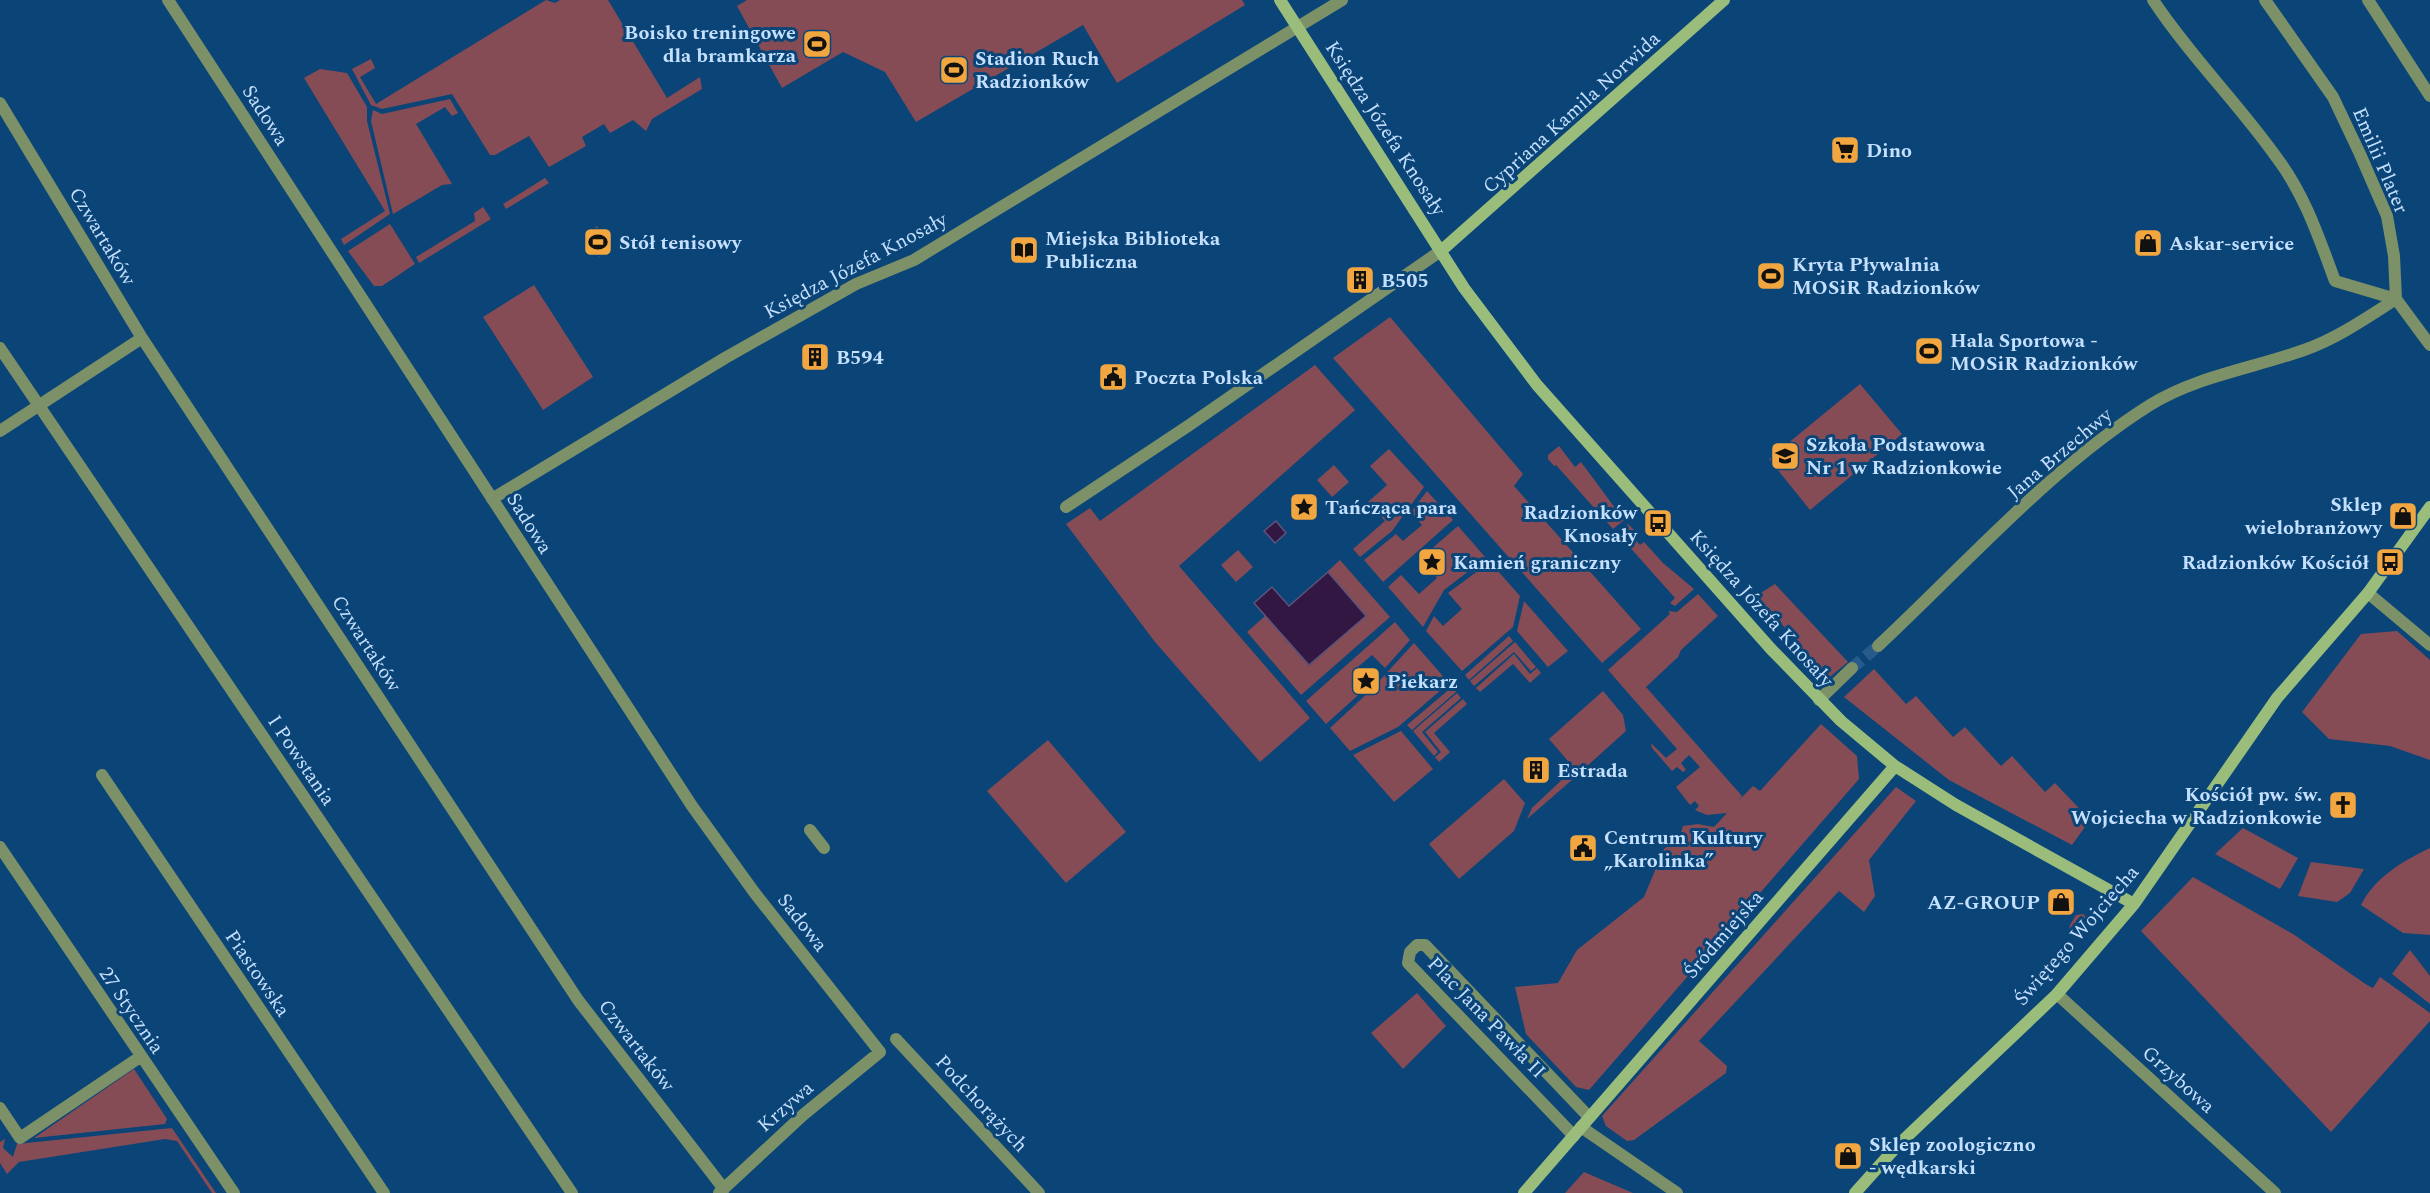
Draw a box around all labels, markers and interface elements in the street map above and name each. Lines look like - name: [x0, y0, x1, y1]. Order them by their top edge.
- place label: Boisko treningowe dla bramkarza: [624, 18, 797, 71]
- street label: Cypriana Kamila Norwida: [1476, 24, 1668, 201]
- sports icon: Boisko treningowe dla bramkarza: [801, 28, 833, 60]
- street label: Księdza Józefa Knosały: [1317, 35, 1454, 223]
- place label: Stadion Ruch Radzionków: [975, 44, 1099, 97]
- sports icon: Stadion Ruch Radzionków: [938, 54, 970, 86]
- street label: Sadowa: [234, 79, 296, 152]
- street label: Emilii Plater: [2344, 103, 2416, 218]
- supermarket icon: Dino: [1829, 134, 1861, 166]
- place label: Dino: [1866, 136, 1912, 166]
- street label: Czwartaków: [61, 182, 144, 292]
- street label: Księdza Józefa Knosały: [759, 204, 954, 327]
- place label: Miejska Biblioteka Publiczna: [1045, 224, 1221, 277]
- sports icon: Stół tenisowy: [582, 226, 614, 258]
- shop icon: Askar-service: [2132, 227, 2164, 259]
- place label: Stół tenisowy: [619, 228, 743, 258]
- place label: Askar-service: [2169, 229, 2294, 259]
- library icon: Miejska Biblioteka Publiczna: [1008, 234, 1040, 266]
- place label: Kryta Pływalnia MOSiR Radzionków: [1792, 250, 1981, 303]
- sports icon: Kryta Pływalnia MOSiR Radzionków: [1755, 260, 1787, 292]
- building icon: B505: [1344, 264, 1376, 296]
- place label: B505: [1381, 266, 1429, 296]
- place label: Hala Sportowa - MOSiR Radzionków: [1950, 326, 2139, 379]
- sports icon: Hala Sportowa - MOSiR Radzionków: [1913, 335, 1945, 367]
- building icon: B594: [799, 341, 831, 373]
- place label: B594: [836, 343, 884, 373]
- public building icon: Poczta Polska: [1097, 361, 1129, 393]
- place label: Poczta Polska: [1134, 363, 1264, 393]
- street label: Jana Brzechwy: [2001, 400, 2120, 507]
- place label: Szkoła Podstawowa Nr 1 w Radzionkowie: [1806, 430, 2002, 483]
- school or university icon: Szkoła Podstawowa Nr 1 w Radzionkowie: [1769, 440, 1801, 472]
- street label: Sadowa: [499, 487, 560, 560]
- place label: Sklep wielobranżowy: [2244, 490, 2383, 543]
- place icon: Tańcząca para: [1288, 491, 1320, 523]
- place label: Tańcząca para: [1325, 493, 1458, 523]
- place label: Radzionków Knosały: [1523, 498, 1638, 551]
- shop icon: Sklep wielobranżowy: [2387, 500, 2419, 532]
- bus stop icon: Radzionków Knosały: [1642, 507, 1674, 539]
- street label: Księdza Józefa Knosały: [1682, 523, 1841, 695]
- place icon: Kamień graniczny: [1416, 546, 1448, 578]
- bus stop icon: Radzionków Kościół: [2374, 546, 2406, 578]
- place label: Kamień graniczny: [1453, 548, 1622, 578]
- place label: Radzionków Kościół: [2182, 548, 2369, 578]
- street label: Czwartaków: [324, 589, 409, 699]
- place icon: Piekarz: [1350, 665, 1382, 697]
- place label: Piekarz: [1387, 667, 1458, 697]
- street label: I Powstania: [260, 709, 343, 812]
- building icon: Estrada: [1520, 754, 1552, 786]
- place label: Estrada: [1557, 756, 1629, 786]
- place label: Kościół pw. św. Wojciecha w Radzionkowie: [2071, 780, 2322, 833]
- church icon: Kościół pw. św. Wojciecha w Radzionkowie: [2327, 789, 2359, 821]
- place label: Centrum Kultury „Karolinka”: [1604, 823, 1764, 876]
- public building icon: Centrum Kultury „Karolinka”: [1567, 832, 1599, 864]
- street label: Świętego Wojciecha: [2007, 858, 2147, 1013]
- street label: Śródmiejska: [1677, 883, 1771, 986]
- shop icon: AZ-GROUP: [2045, 886, 2077, 918]
- street label: Sadowa: [770, 887, 835, 959]
- place label: AZ-GROUP: [1927, 888, 2040, 918]
- street label: Piastowska: [217, 924, 298, 1023]
- street label: Plac Jana Pawła II: [1420, 950, 1553, 1086]
- street label: 27 Stycznia: [91, 961, 171, 1060]
- street label: Czwartaków: [591, 993, 682, 1099]
- street label: Grzybowa: [2135, 1039, 2222, 1121]
- street label: Podchorążych: [928, 1048, 1035, 1159]
- street label: Krzywa: [751, 1074, 821, 1140]
- place label: Sklep zoologiczno - wędkarski: [1869, 1130, 2036, 1183]
- shop icon: Sklep zoologiczno - wędkarski: [1832, 1140, 1864, 1172]

